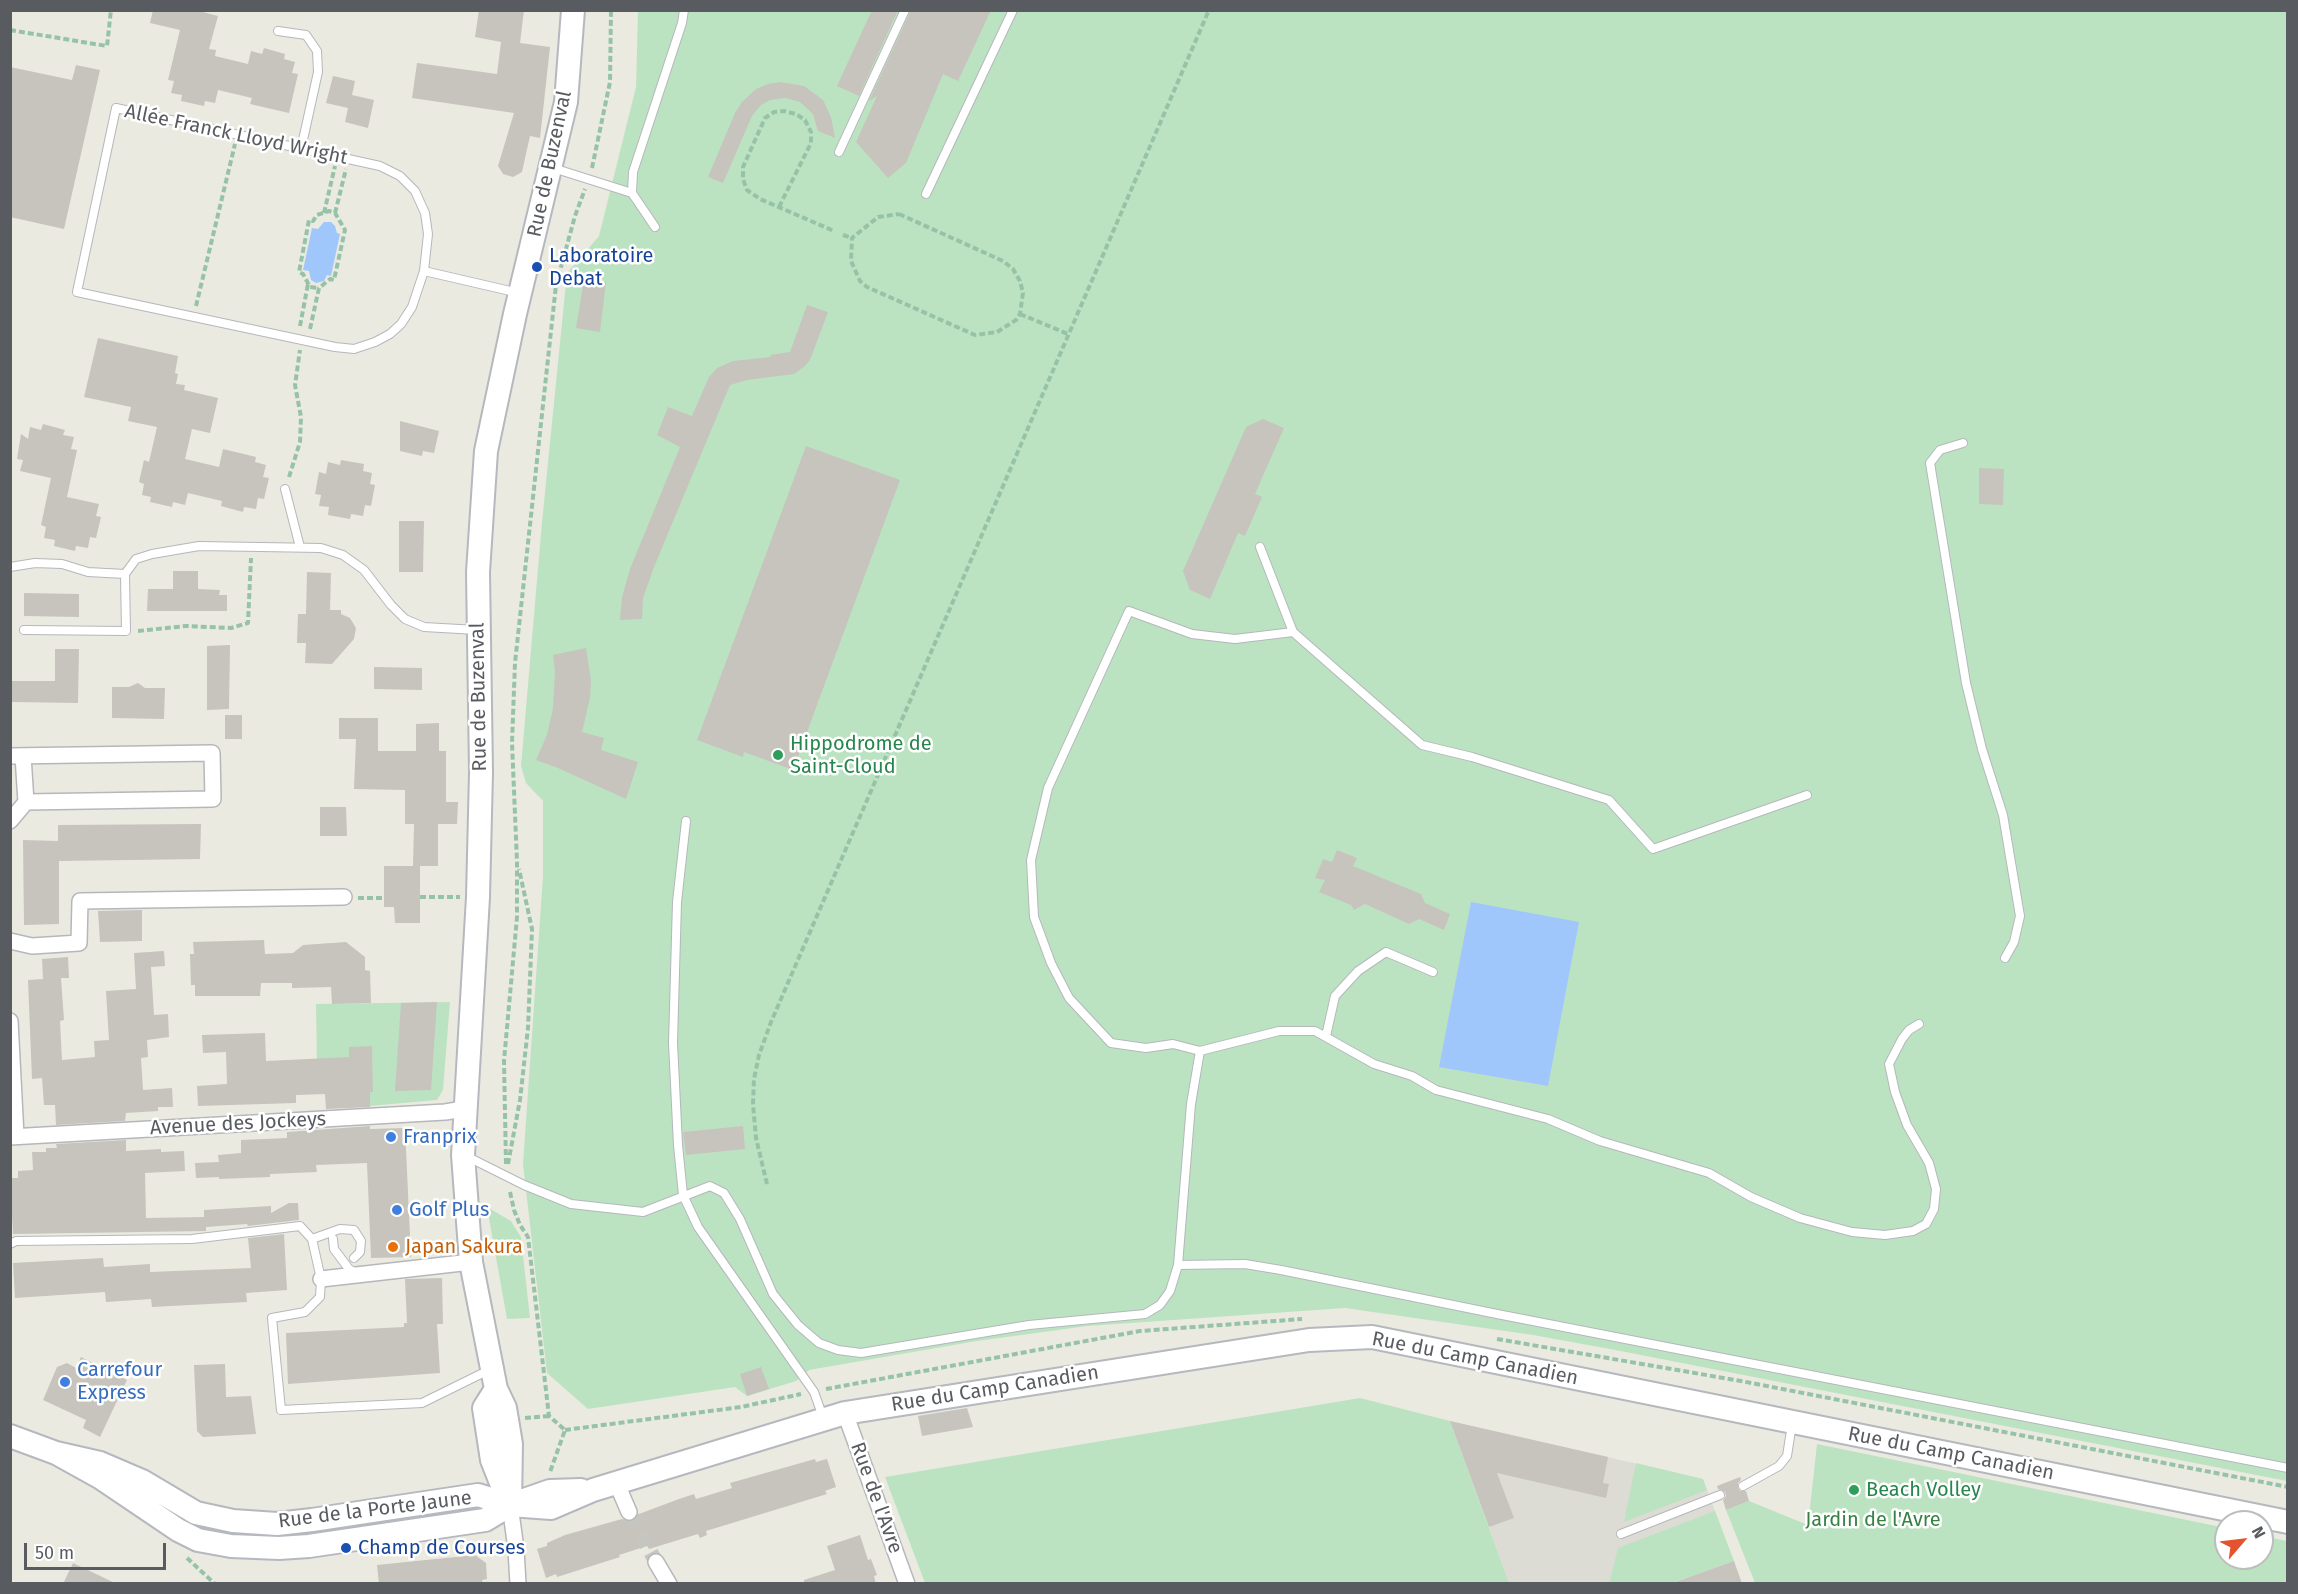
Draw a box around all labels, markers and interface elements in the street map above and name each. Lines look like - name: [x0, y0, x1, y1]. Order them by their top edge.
- street label: Rue de Buzenval: [523, 89, 577, 239]
- street label: Allée Franck Lloyd Wright: [122, 100, 350, 170]
- place label: Laboratoire Debat: [549, 244, 653, 291]
- marker: Laboratoire Debat: [530, 260, 544, 274]
- street label: Rue de Buzenval: [466, 622, 492, 772]
- place label: Hippodrome de Saint-Cloud: [790, 732, 932, 779]
- marker: Hippodrome de Saint-Cloud: [771, 748, 785, 762]
- street label: Avenue des Jockeys: [149, 1107, 327, 1141]
- place label: Franprix: [403, 1125, 477, 1149]
- marker: Franprix: [384, 1130, 398, 1144]
- place label: Golf Plus: [409, 1198, 489, 1222]
- marker: Golf Plus: [390, 1203, 404, 1217]
- place label: Japan Sakura: [405, 1235, 523, 1259]
- marker: Japan Sakura: [386, 1240, 400, 1254]
- street label: Rue du Camp Canadien: [1370, 1327, 1580, 1391]
- place label: Carrefour Express: [77, 1358, 162, 1405]
- street label: Rue du Camp Canadien: [890, 1361, 1100, 1417]
- marker: Carrefour Express: [58, 1375, 72, 1389]
- street label: Rue du Camp Canadien: [1846, 1422, 2056, 1486]
- street label: Rue de l'Avre: [845, 1439, 907, 1557]
- place label: Beach Volley: [1866, 1478, 1981, 1502]
- marker: Beach Volley: [1847, 1483, 1861, 1497]
- street label: Rue de la Porte Jaune: [277, 1486, 473, 1534]
- park label: Jardin de l'Avre: [1805, 1508, 1941, 1532]
- north arrow: [2214, 1510, 2274, 1570]
- text: N: [2248, 1523, 2269, 1541]
- scale bar: [27, 1531, 170, 1569]
- place label: Champ de Courses: [358, 1536, 525, 1560]
- marker: Champ de Courses: [339, 1541, 353, 1555]
- text: 50 m: [35, 1542, 74, 1564]

